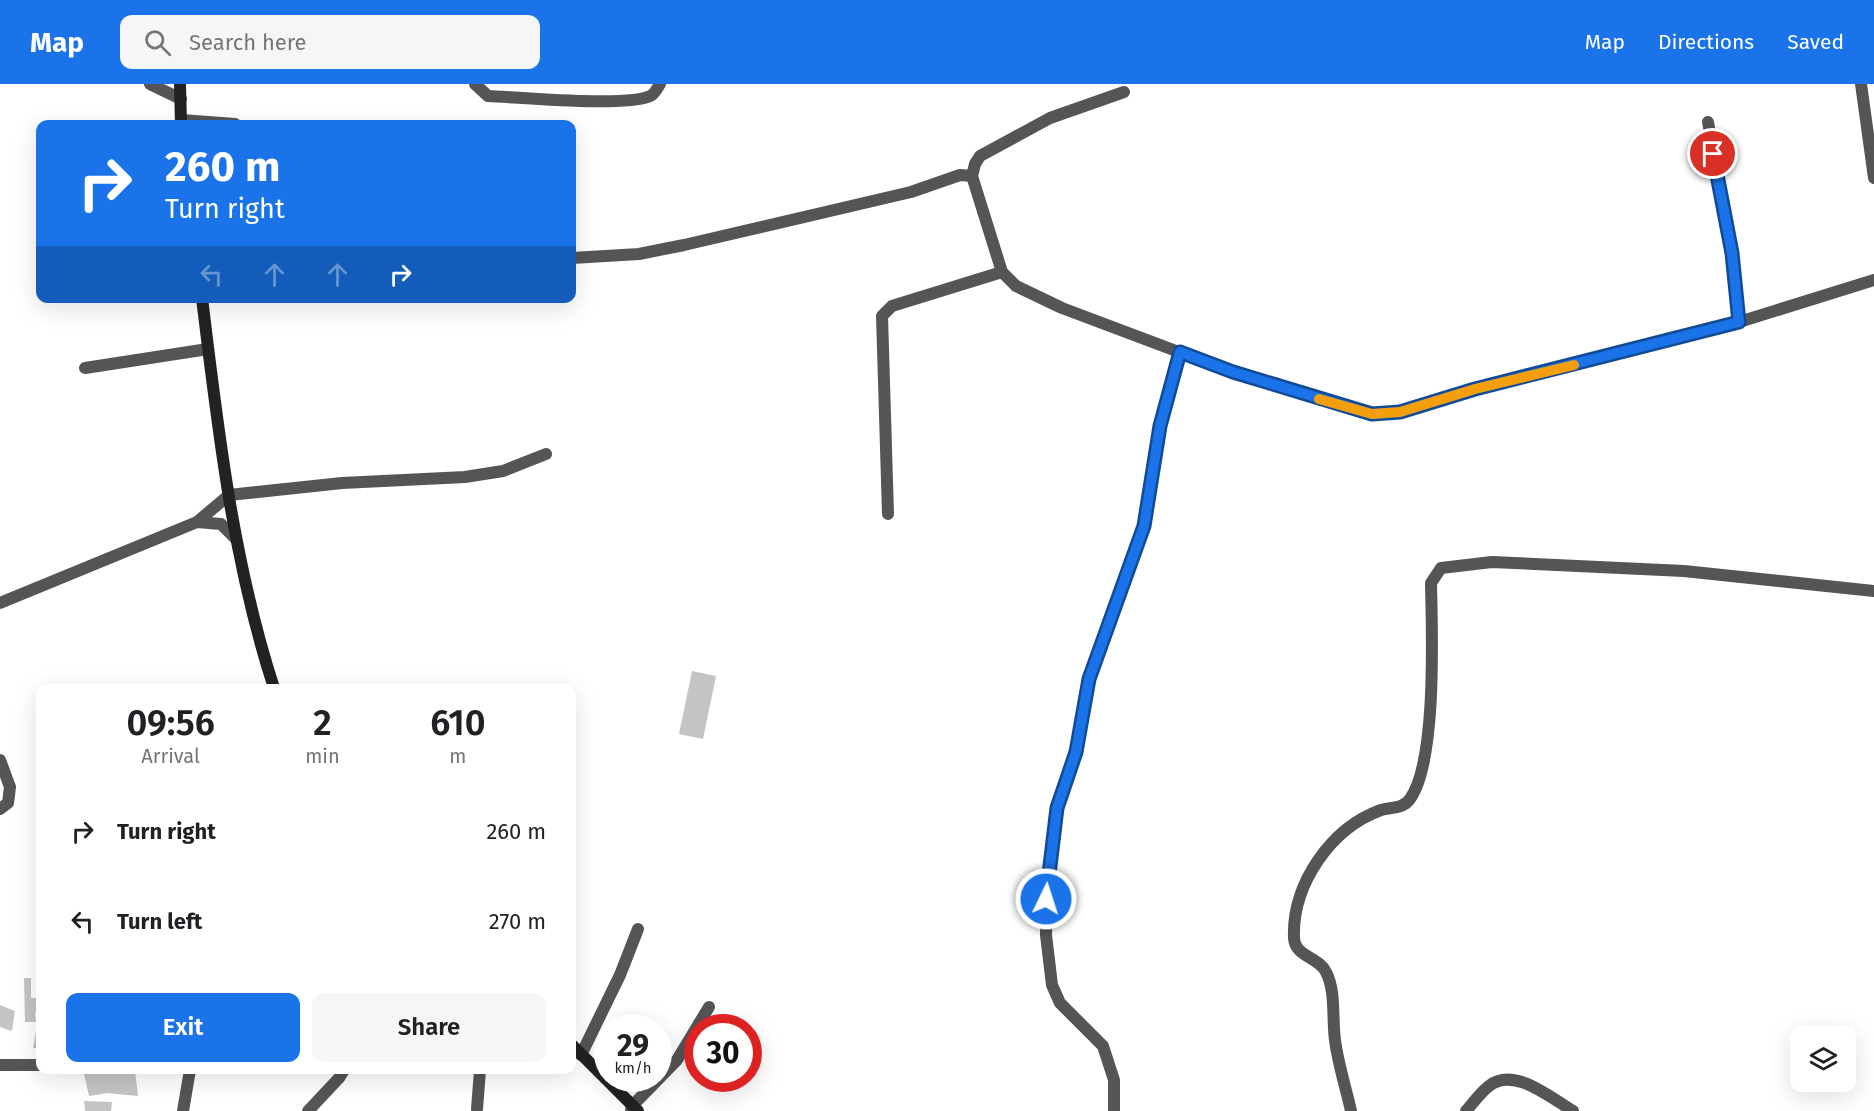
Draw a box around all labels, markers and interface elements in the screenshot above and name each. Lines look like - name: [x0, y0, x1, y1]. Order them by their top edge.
- search box: [120, 15, 540, 69]
- text: Map: [30, 26, 84, 59]
- icon: search: [141, 26, 174, 59]
- text: Search here: [189, 29, 307, 56]
- text: Map: [1585, 29, 1625, 55]
- text: Directions: [1658, 29, 1754, 55]
- text: Saved: [1787, 29, 1844, 55]
- pin: [1687, 128, 1738, 179]
- icon: arrive: [1696, 137, 1729, 170]
- text: 260 m: [165, 142, 280, 192]
- icon: right: [66, 144, 144, 222]
- text: Turn right: [165, 193, 285, 225]
- icon: left: [195, 258, 228, 291]
- icon: ahead: [258, 258, 291, 291]
- icon: ahead: [321, 258, 354, 291]
- icon: right: [384, 258, 417, 291]
- text: 09:56: [126, 701, 215, 745]
- text: 2: [313, 701, 332, 745]
- text: 610: [430, 701, 486, 745]
- text: Arrival: [141, 744, 200, 768]
- text: min: [305, 744, 340, 768]
- text: m: [449, 744, 466, 768]
- icon: right: [66, 815, 99, 848]
- text: Turn right: [117, 818, 216, 845]
- text: 260 m: [486, 818, 546, 845]
- position arrow: [1014, 867, 1078, 931]
- icon: left: [66, 905, 99, 938]
- text: Turn left: [117, 908, 202, 935]
- text: 270 m: [489, 908, 546, 935]
- button: Exit: [66, 993, 300, 1062]
- button: Share: [312, 993, 546, 1062]
- speed limit sign: 30: [684, 1014, 762, 1092]
- map controls: [1790, 1026, 1856, 1092]
- button: layers: [1790, 1026, 1856, 1092]
- text: 29: [617, 1028, 649, 1064]
- text: km/h: [614, 1059, 652, 1077]

